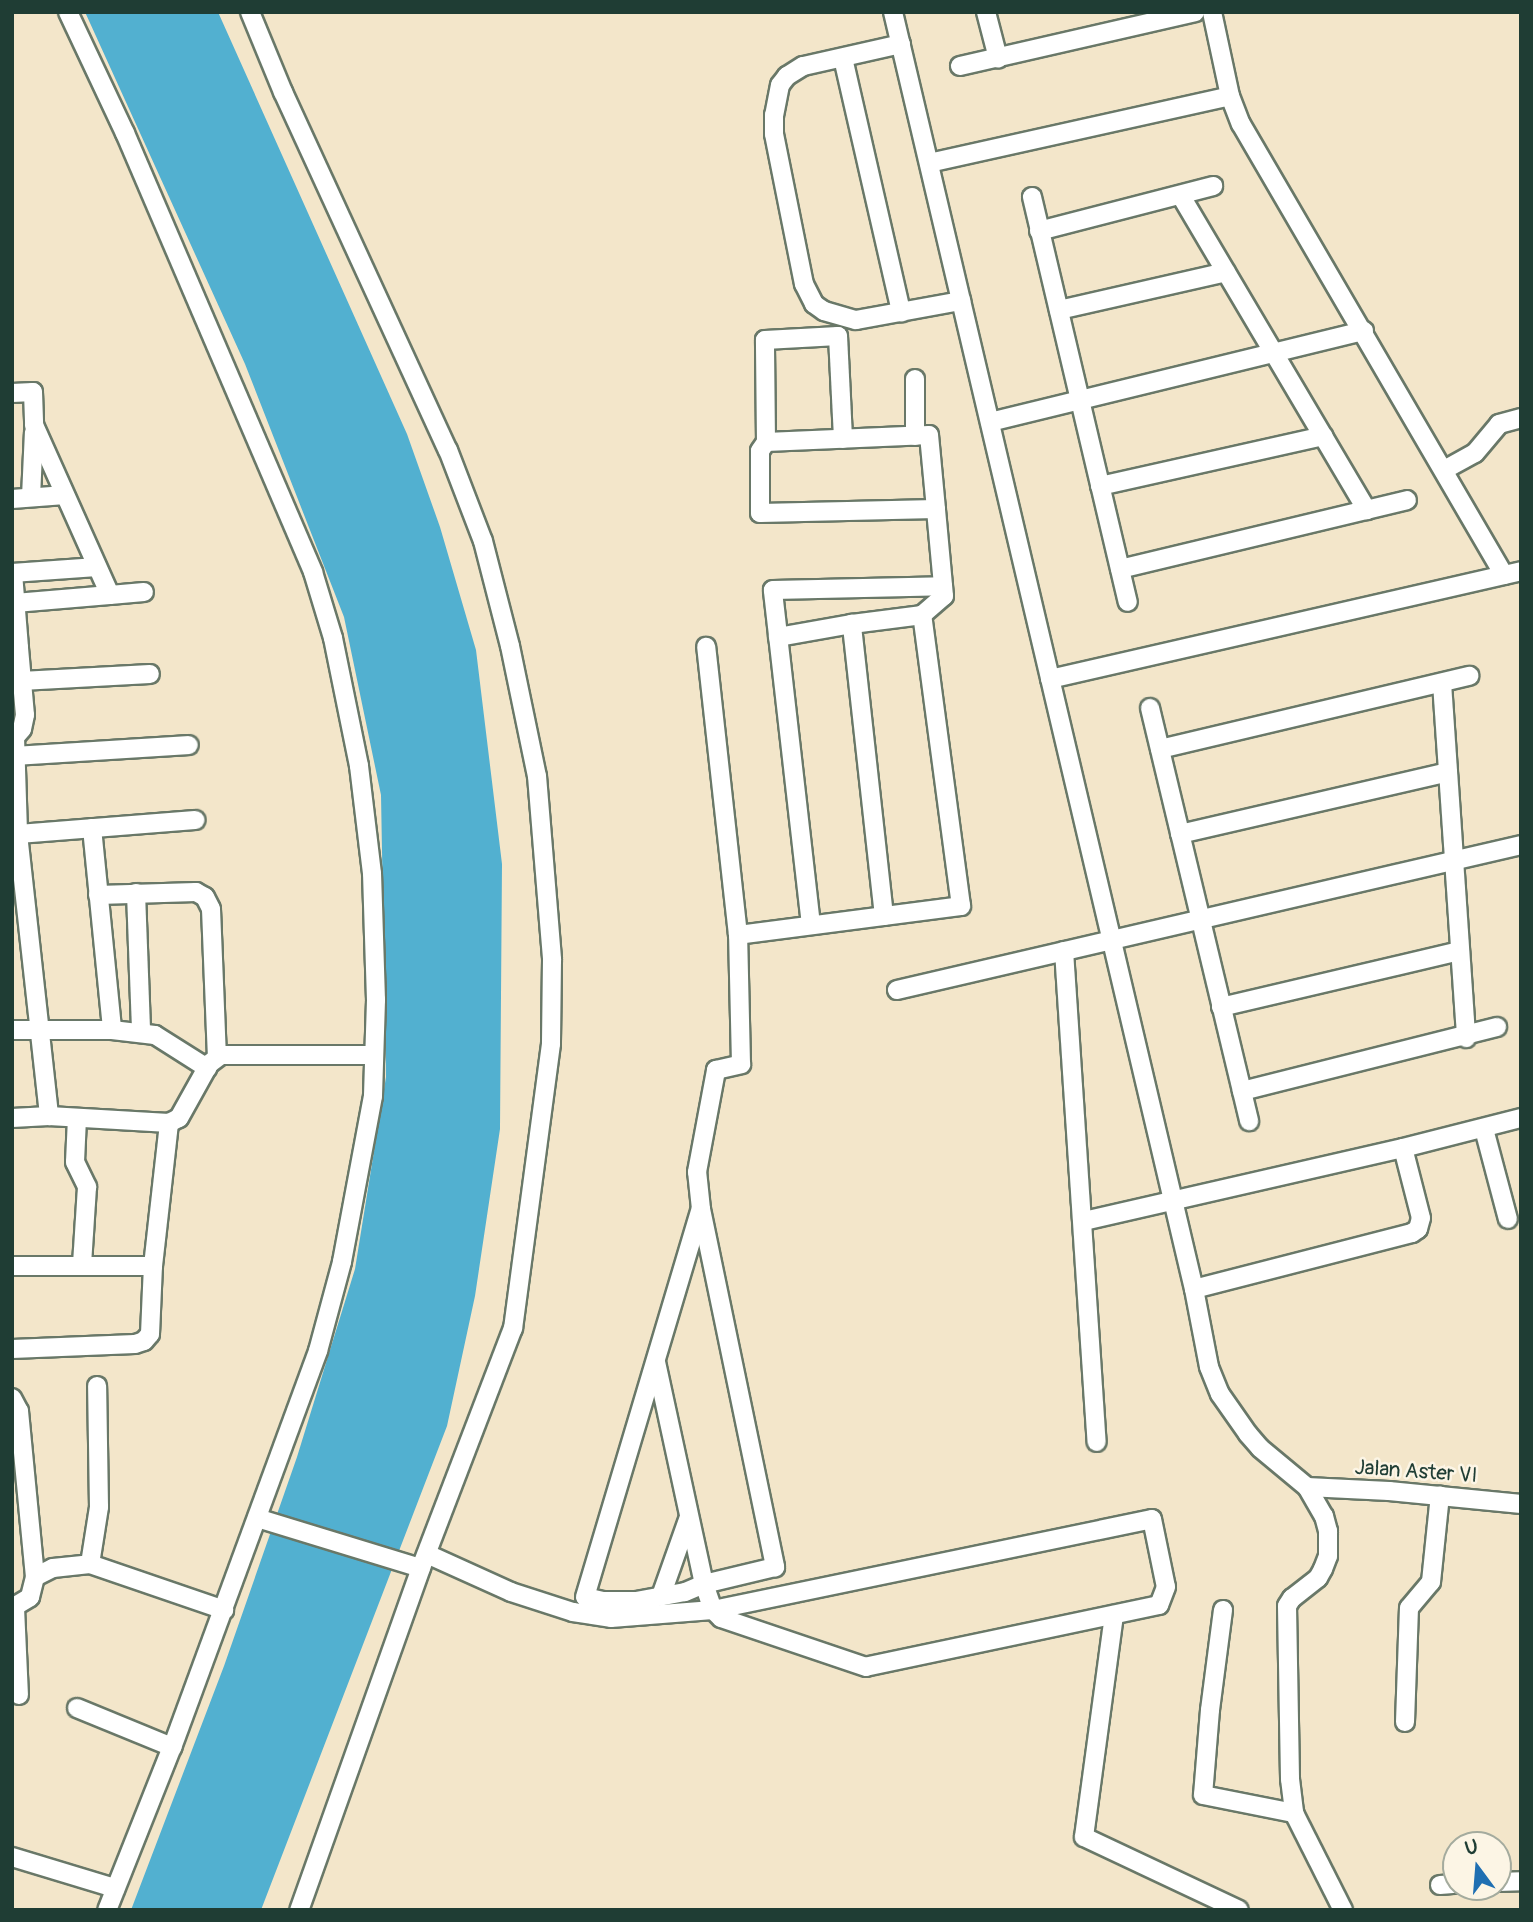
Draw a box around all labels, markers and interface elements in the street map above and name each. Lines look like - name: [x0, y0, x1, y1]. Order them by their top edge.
- street label: Jalan Aster VI: [1354, 1455, 1478, 1489]
- north arrow: [1442, 1831, 1512, 1901]
- text: U: [1462, 1834, 1481, 1861]

